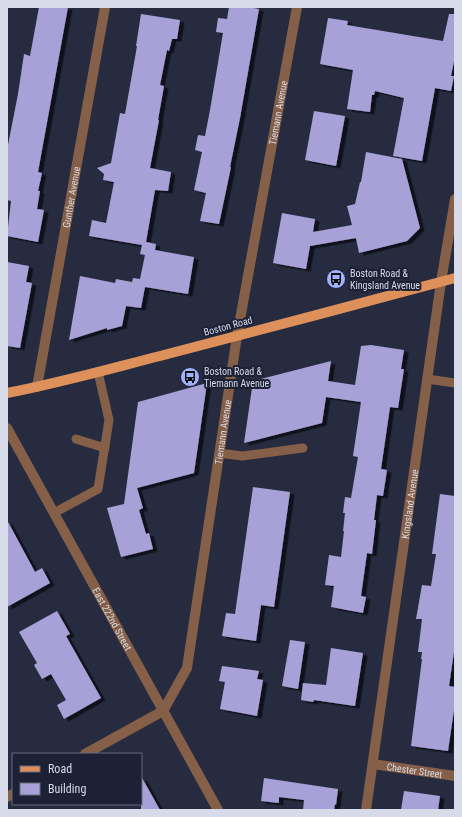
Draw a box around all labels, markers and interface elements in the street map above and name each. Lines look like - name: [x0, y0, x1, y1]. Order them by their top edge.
- street label: Tiemann Avenue: [266, 79, 289, 146]
- street label: Gunther Avenue: [60, 165, 82, 229]
- bus stop icon: Boston Road & Kingsland Avenue: [325, 268, 347, 290]
- place label: Boston Road & Kingsland Avenue: [350, 268, 420, 291]
- street label: Boston Road: [202, 314, 254, 338]
- bus stop icon: Boston Road & Tiemann Avenue: [179, 366, 201, 388]
- place label: Boston Road & Tiemann Avenue: [204, 366, 270, 389]
- street label: Tiemann Avenue: [212, 399, 233, 465]
- street label: Kingsland Avenue: [399, 468, 420, 540]
- street label: East 222nd Street: [91, 586, 134, 652]
- legend: [12, 753, 142, 805]
- street label: Chester Street: [386, 761, 443, 780]
- text: Road: [48, 762, 72, 776]
- text: Building: [48, 782, 86, 796]

